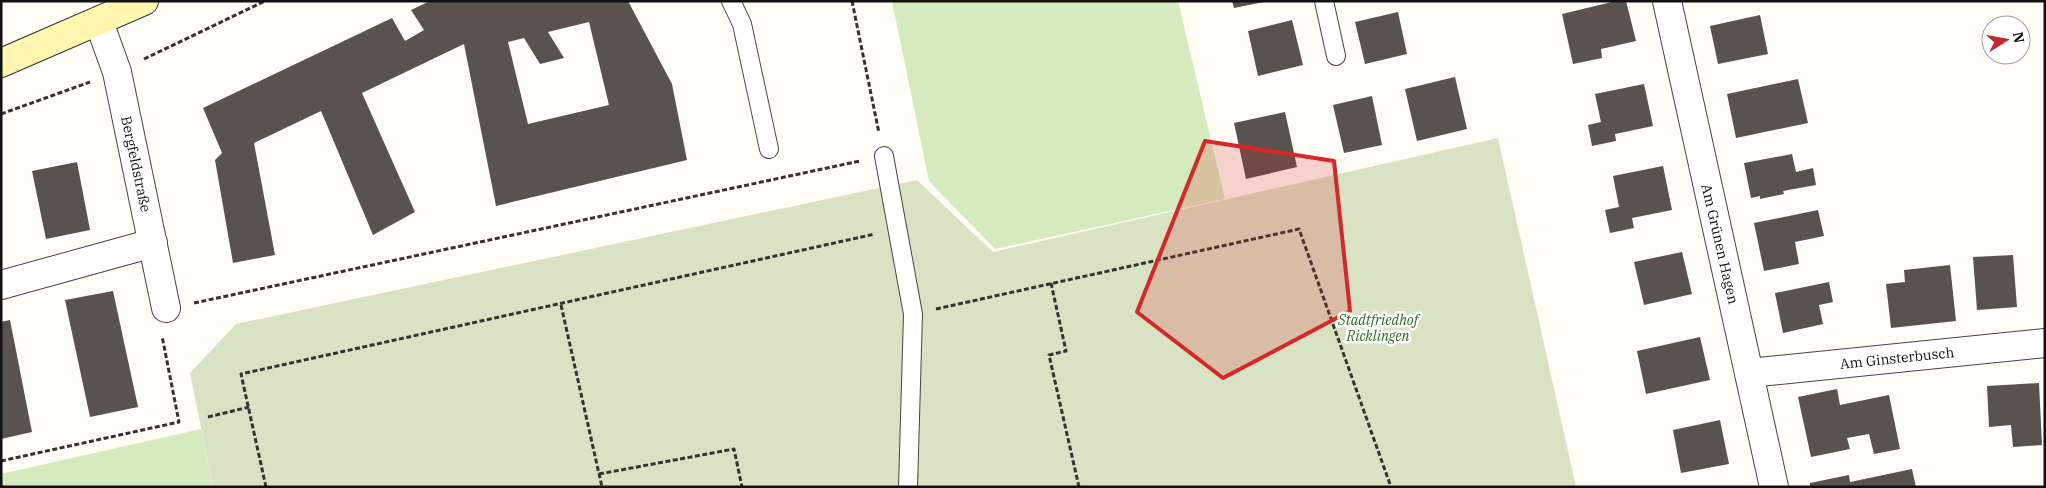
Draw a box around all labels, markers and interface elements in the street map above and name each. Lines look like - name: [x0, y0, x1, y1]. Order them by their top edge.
- north arrow: [1981, 15, 2031, 65]
- text: N: [2009, 30, 2029, 45]
- street label: Bergfeldstraße: [117, 114, 155, 214]
- street label: Am Grünen Hagen: [1697, 182, 1743, 306]
- park label: Stadtfriedhof Ricklingen: [1337, 311, 1421, 345]
- street label: Am Ginsterbusch: [1839, 343, 1955, 373]

